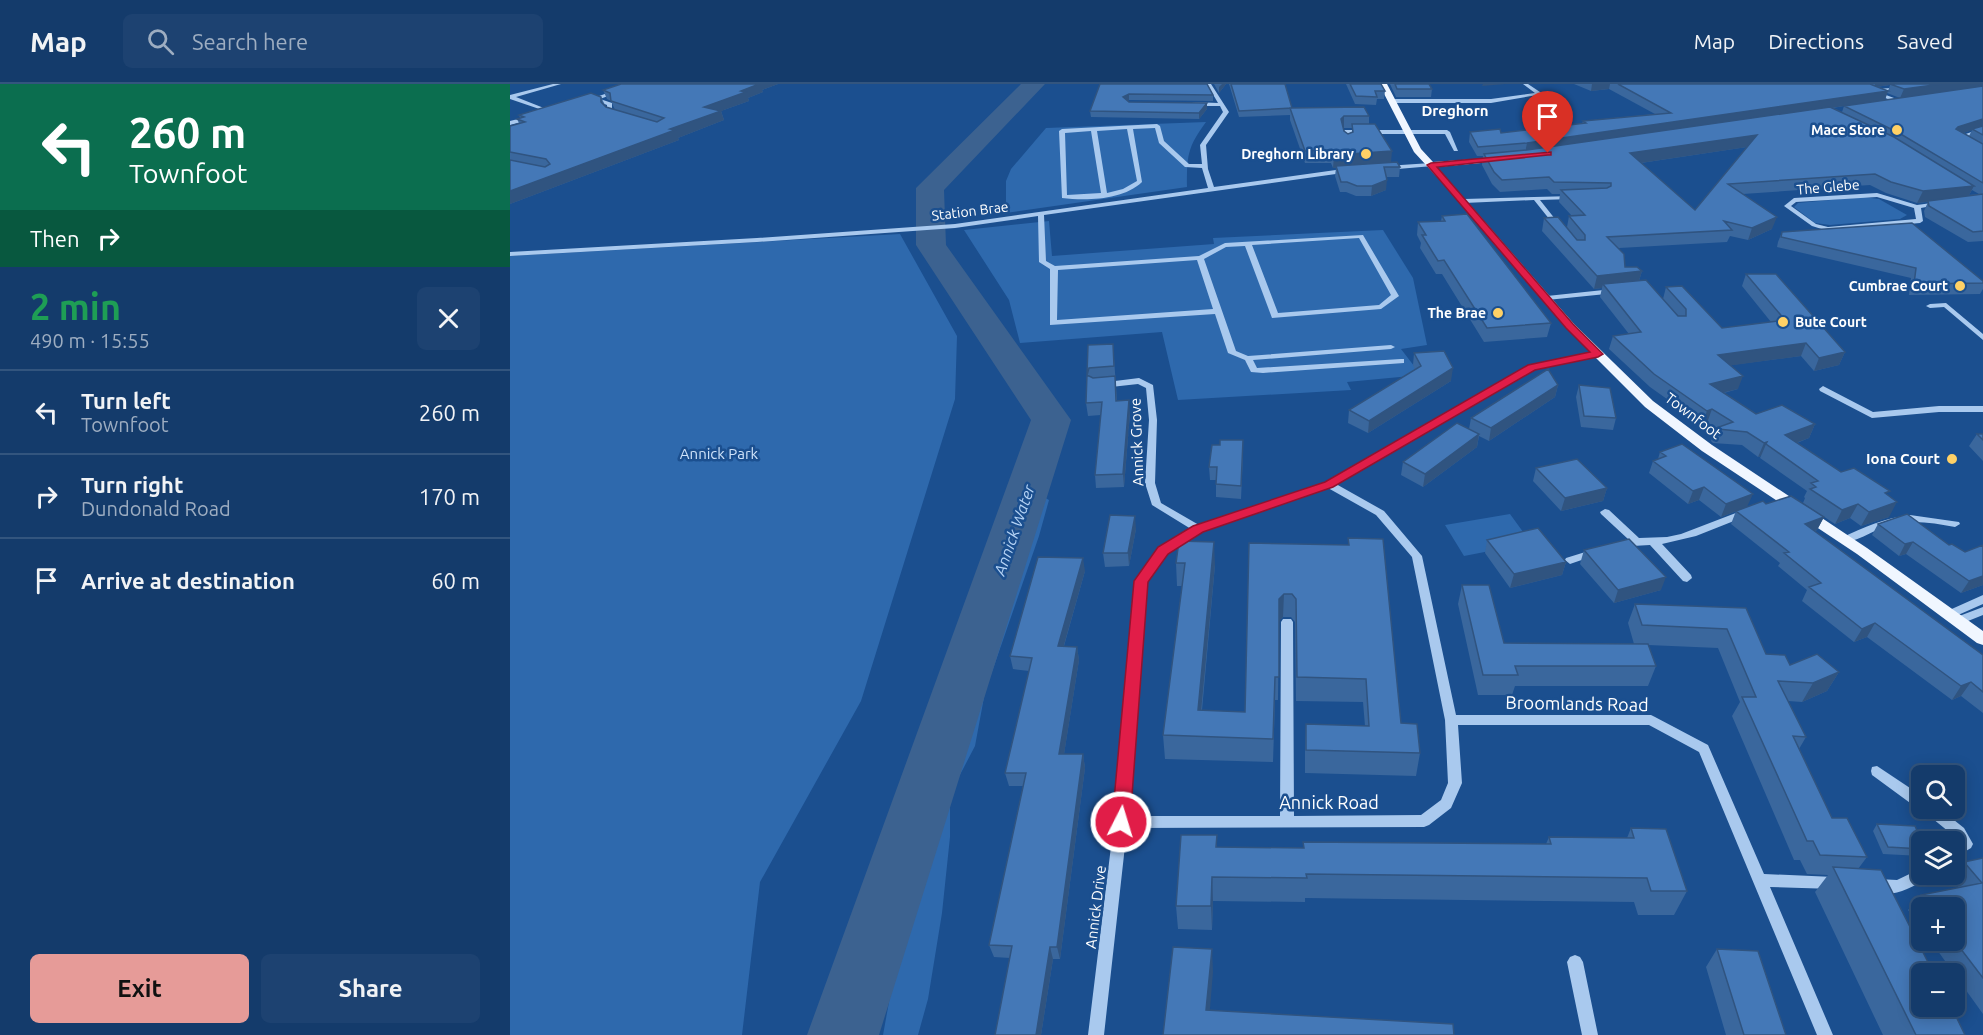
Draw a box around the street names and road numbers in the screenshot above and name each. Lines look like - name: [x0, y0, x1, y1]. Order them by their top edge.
- street label: The Glebe: [1796, 176, 1860, 198]
- street label: Station Brae: [931, 198, 1009, 224]
- street label: Townfoot: [1662, 389, 1725, 442]
- street label: Annick Grove: [1126, 398, 1147, 487]
- street label: Broomlands Road: [1505, 692, 1649, 714]
- street label: Annick Road: [1279, 792, 1379, 812]
- street label: Annick Drive: [1082, 864, 1109, 950]

